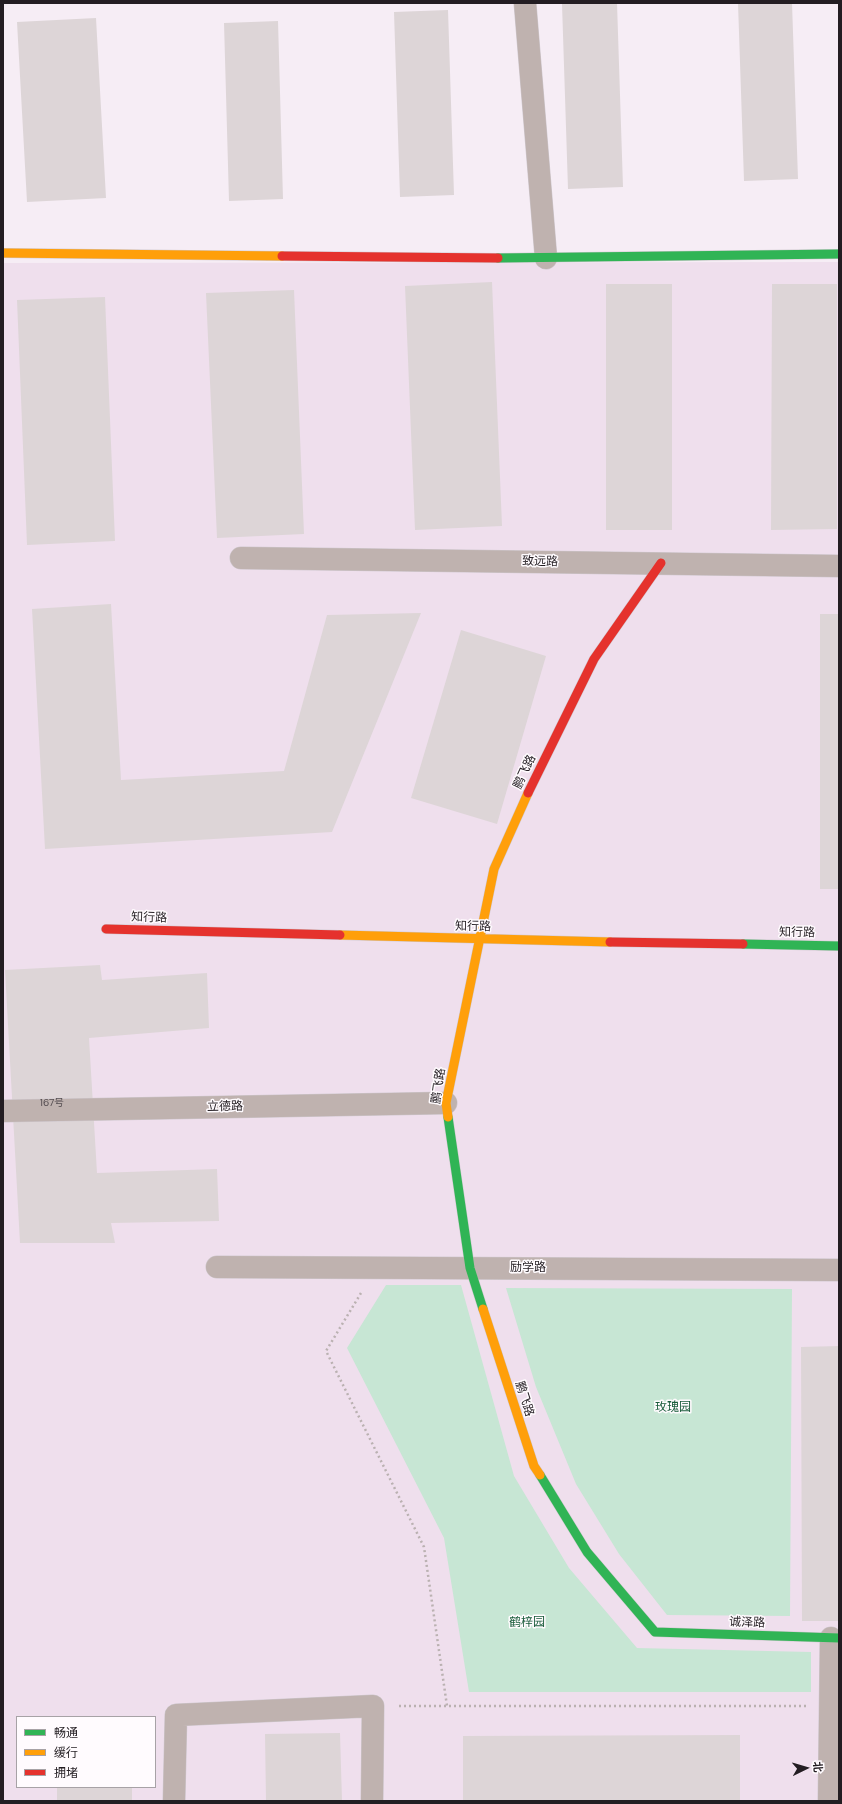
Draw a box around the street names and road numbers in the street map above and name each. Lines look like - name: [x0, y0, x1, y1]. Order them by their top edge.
- street label: 致远路: [522, 554, 558, 570]
- street label: 鹏飞路: [511, 753, 539, 791]
- street label: 知行路: [131, 910, 167, 926]
- street label: 知行路: [455, 919, 491, 935]
- street label: 知行路: [779, 925, 815, 941]
- street label: 鹏飞路: [429, 1067, 449, 1105]
- street label: 立德路: [207, 1099, 243, 1115]
- street label: 励学路: [510, 1261, 546, 1275]
- street label: 鹏飞路: [512, 1380, 536, 1418]
- street label: 诚泽路: [729, 1615, 765, 1631]

